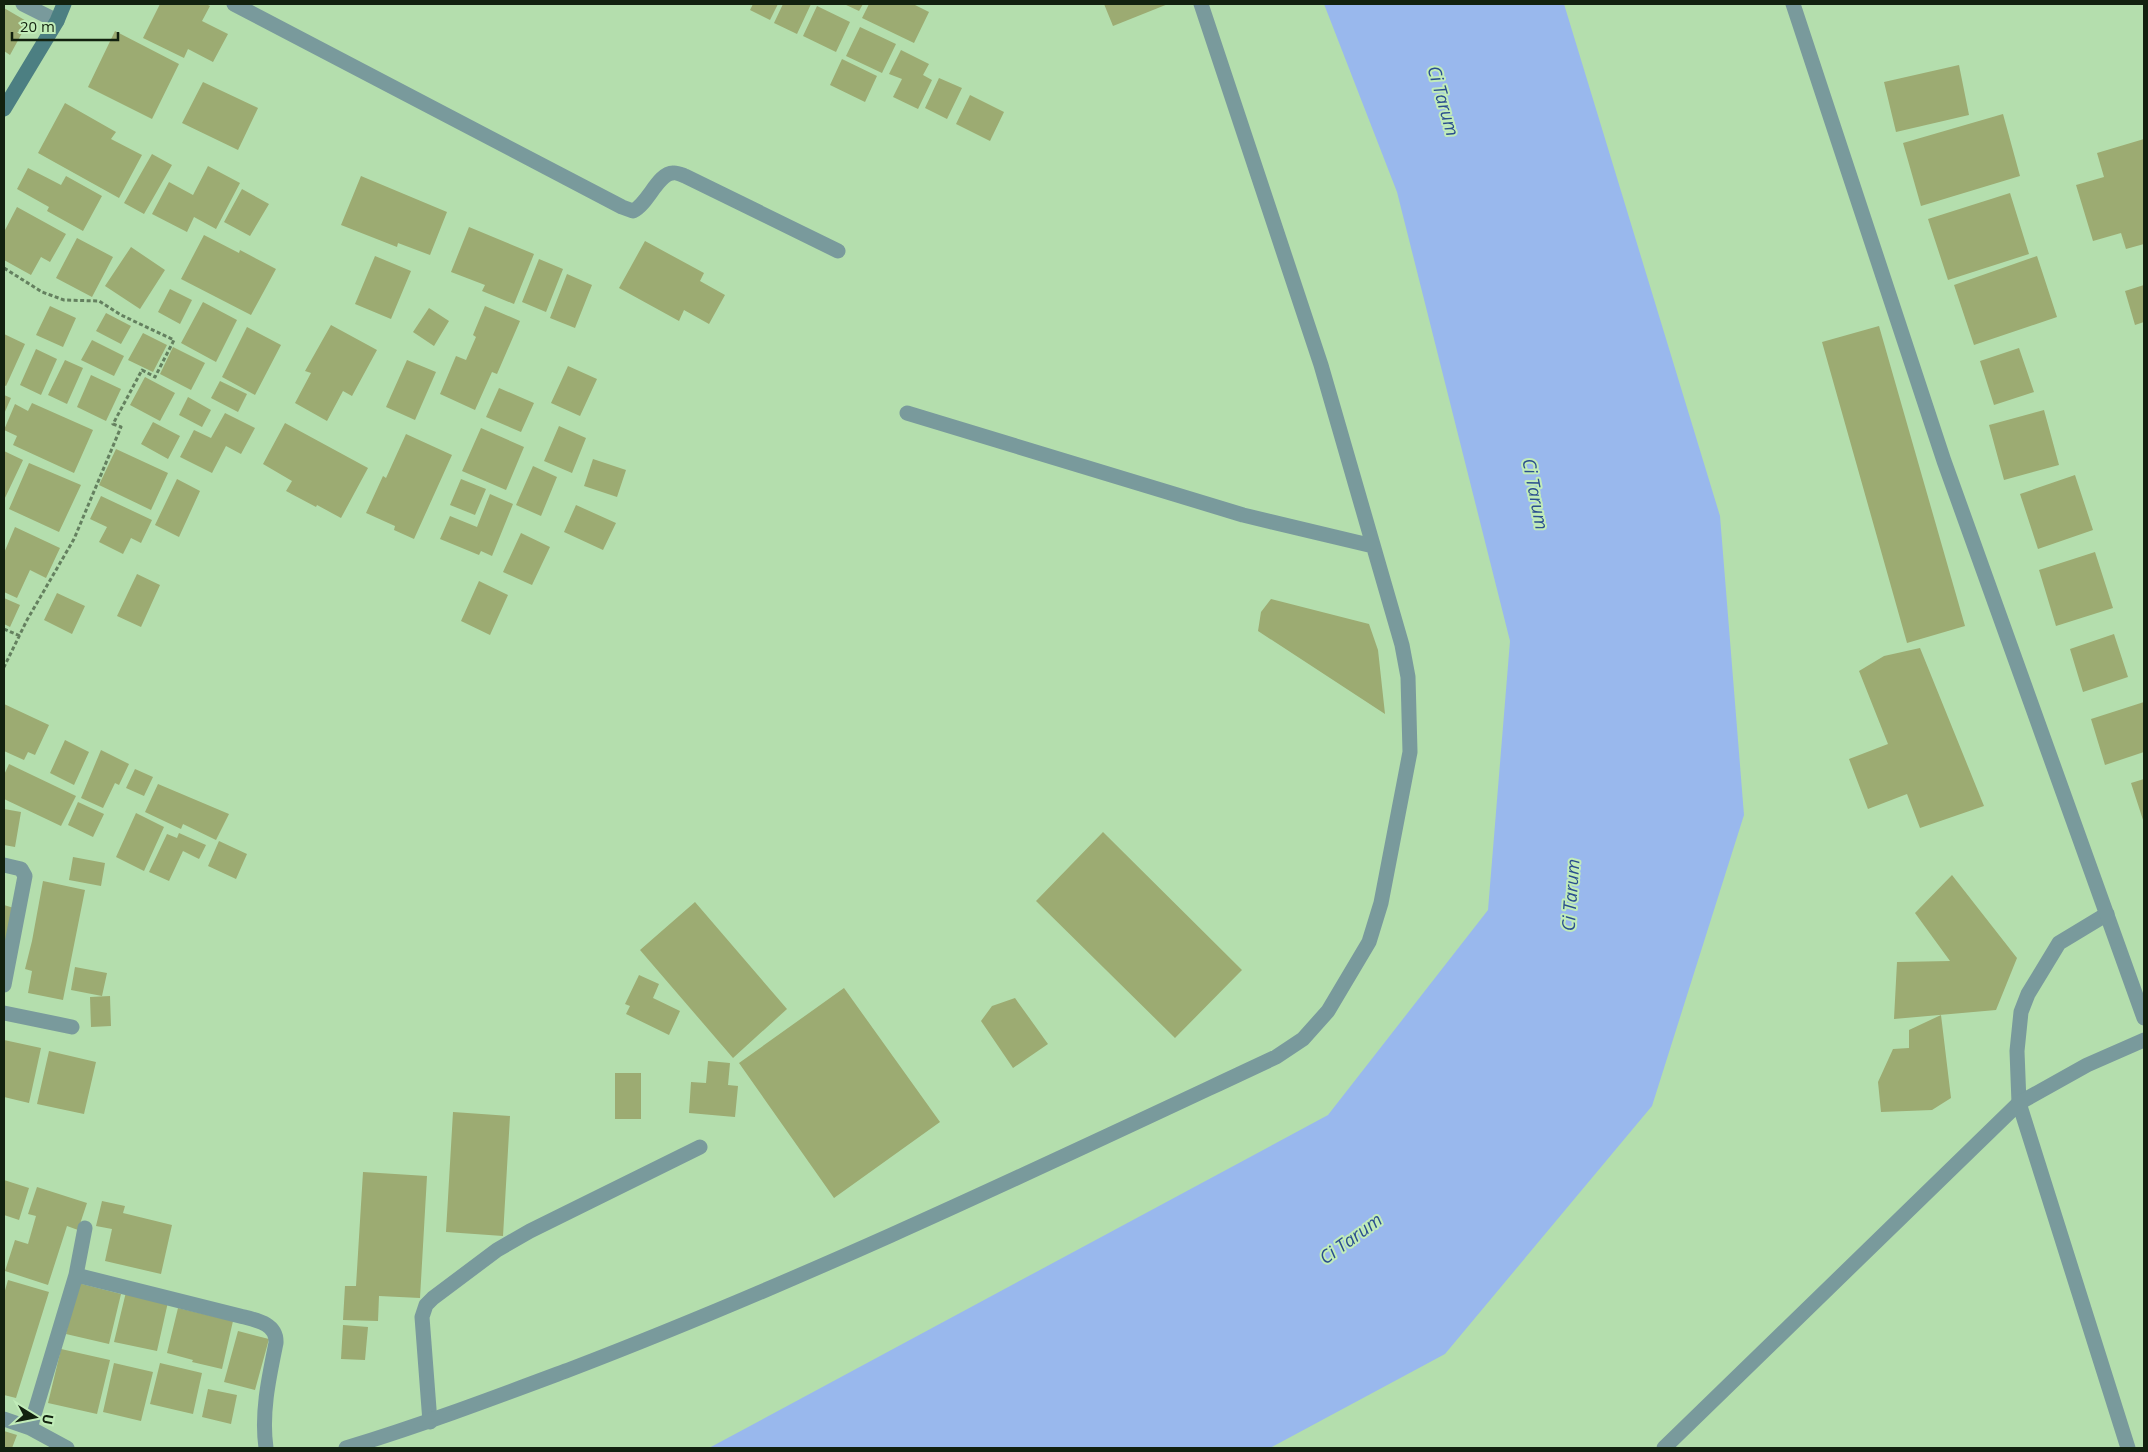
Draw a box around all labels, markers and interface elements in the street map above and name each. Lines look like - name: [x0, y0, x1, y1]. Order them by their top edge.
- scale bar: [12, 10, 119, 42]
- text: 20 m: [20, 16, 55, 36]
- water label: Ci Tarum: [1422, 63, 1465, 139]
- water label: Ci Tarum: [1517, 456, 1555, 532]
- water label: Ci Tarum: [1556, 858, 1584, 932]
- water label: Ci Tarum: [1314, 1207, 1387, 1269]
- north arrow: [10, 1392, 60, 1442]
- text: U: [38, 1412, 59, 1426]

